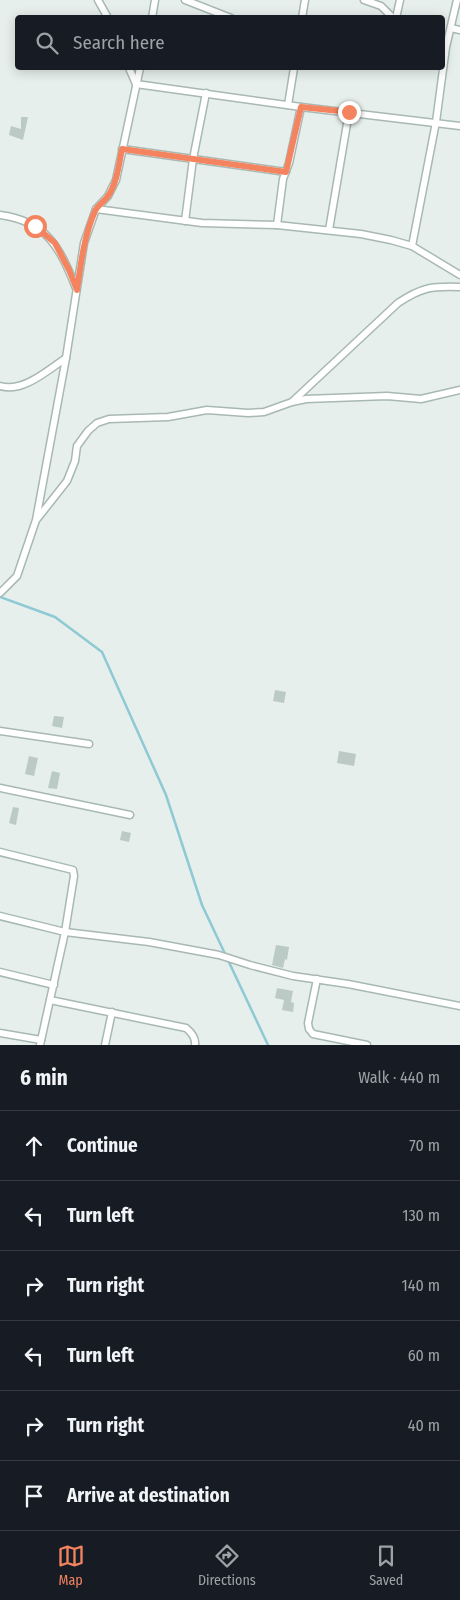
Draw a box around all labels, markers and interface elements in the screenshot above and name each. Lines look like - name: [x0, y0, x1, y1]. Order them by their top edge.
- search box: [15, 15, 445, 70]
- icon: search: [33, 29, 61, 57]
- text: Search here: [73, 31, 165, 54]
- route end: [338, 101, 361, 124]
- route start: [24, 215, 47, 238]
- text: 6 min: [20, 1065, 68, 1091]
- text: Walk · 440 m: [358, 1068, 440, 1087]
- icon: ahead: [20, 1132, 48, 1160]
- text: Continue: [67, 1134, 138, 1157]
- text: 70 m: [409, 1136, 440, 1155]
- icon: left: [20, 1202, 48, 1230]
- text: Turn left: [67, 1204, 134, 1227]
- text: 130 m: [402, 1206, 440, 1225]
- icon: right: [20, 1272, 48, 1300]
- text: Turn right: [67, 1274, 144, 1297]
- text: 140 m: [402, 1276, 440, 1295]
- icon: left: [20, 1342, 48, 1370]
- text: Turn left: [67, 1344, 134, 1367]
- text: 60 m: [408, 1346, 440, 1365]
- icon: right: [20, 1412, 48, 1440]
- text: Turn right: [67, 1414, 144, 1437]
- text: 40 m: [408, 1416, 440, 1435]
- icon: arrive: [20, 1482, 48, 1510]
- text: Arrive at destination: [67, 1484, 230, 1507]
- tab: Map: [57, 1542, 85, 1589]
- tab: Directions: [198, 1542, 256, 1589]
- tab: Saved: [369, 1542, 403, 1589]

